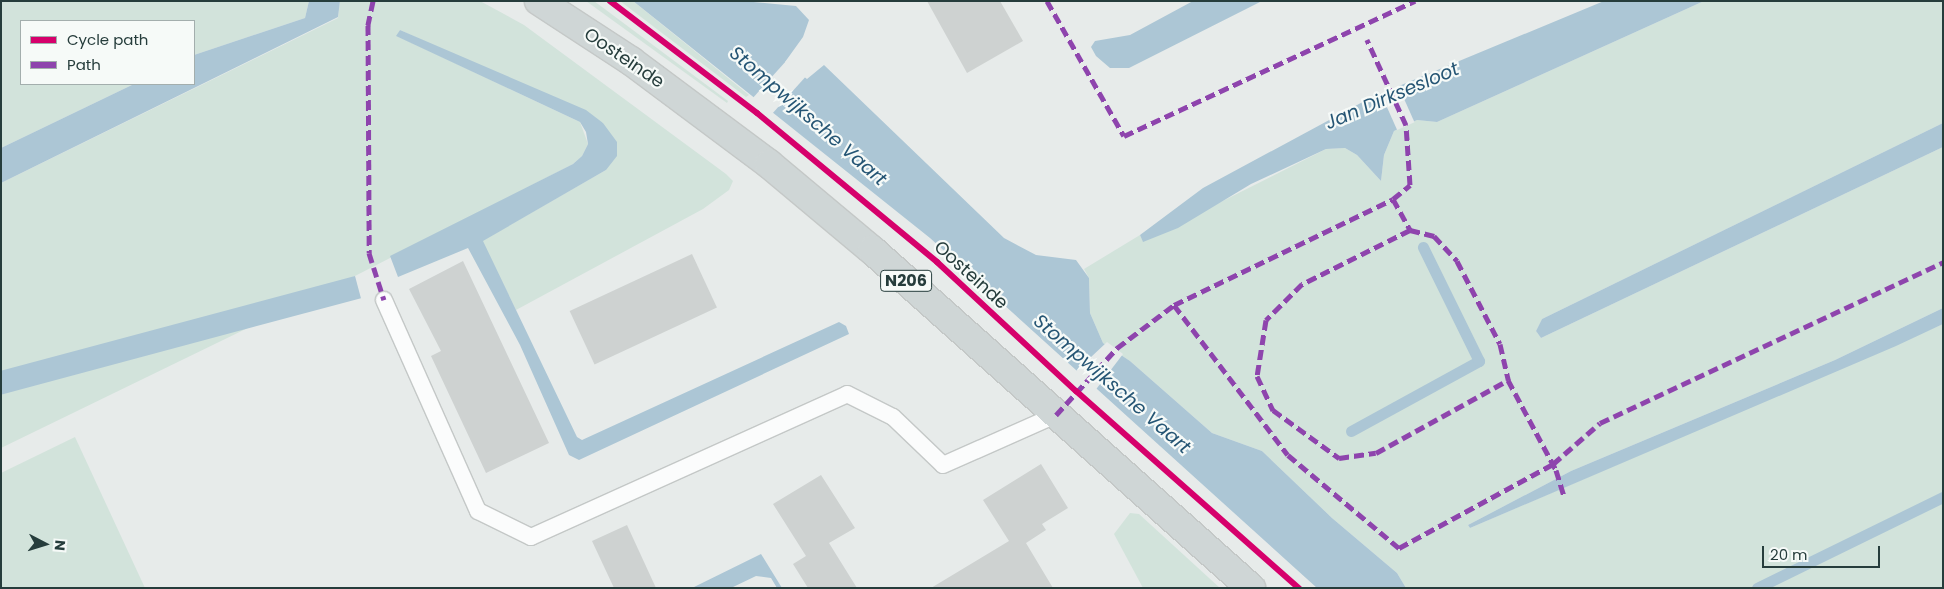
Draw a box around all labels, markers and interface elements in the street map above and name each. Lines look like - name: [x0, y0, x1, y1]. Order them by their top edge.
- legend: [20, 20, 195, 85]
- street label: Oosteinde: [580, 23, 668, 93]
- text: Cycle path: [67, 29, 148, 50]
- water label: Stompwijksche Vaart: [725, 41, 891, 191]
- text: Path: [67, 54, 101, 75]
- water label: Jan Dirksesloot: [1322, 58, 1462, 134]
- street label: Oosteinde: [930, 236, 1012, 314]
- road number: N206: [880, 268, 932, 294]
- water label: Stompwijksche Vaart: [1029, 309, 1195, 459]
- north arrow: [20, 519, 70, 569]
- scale bar: [1764, 536, 1882, 568]
- text: N: [50, 539, 70, 551]
- text: 20 m: [1770, 544, 1808, 565]

